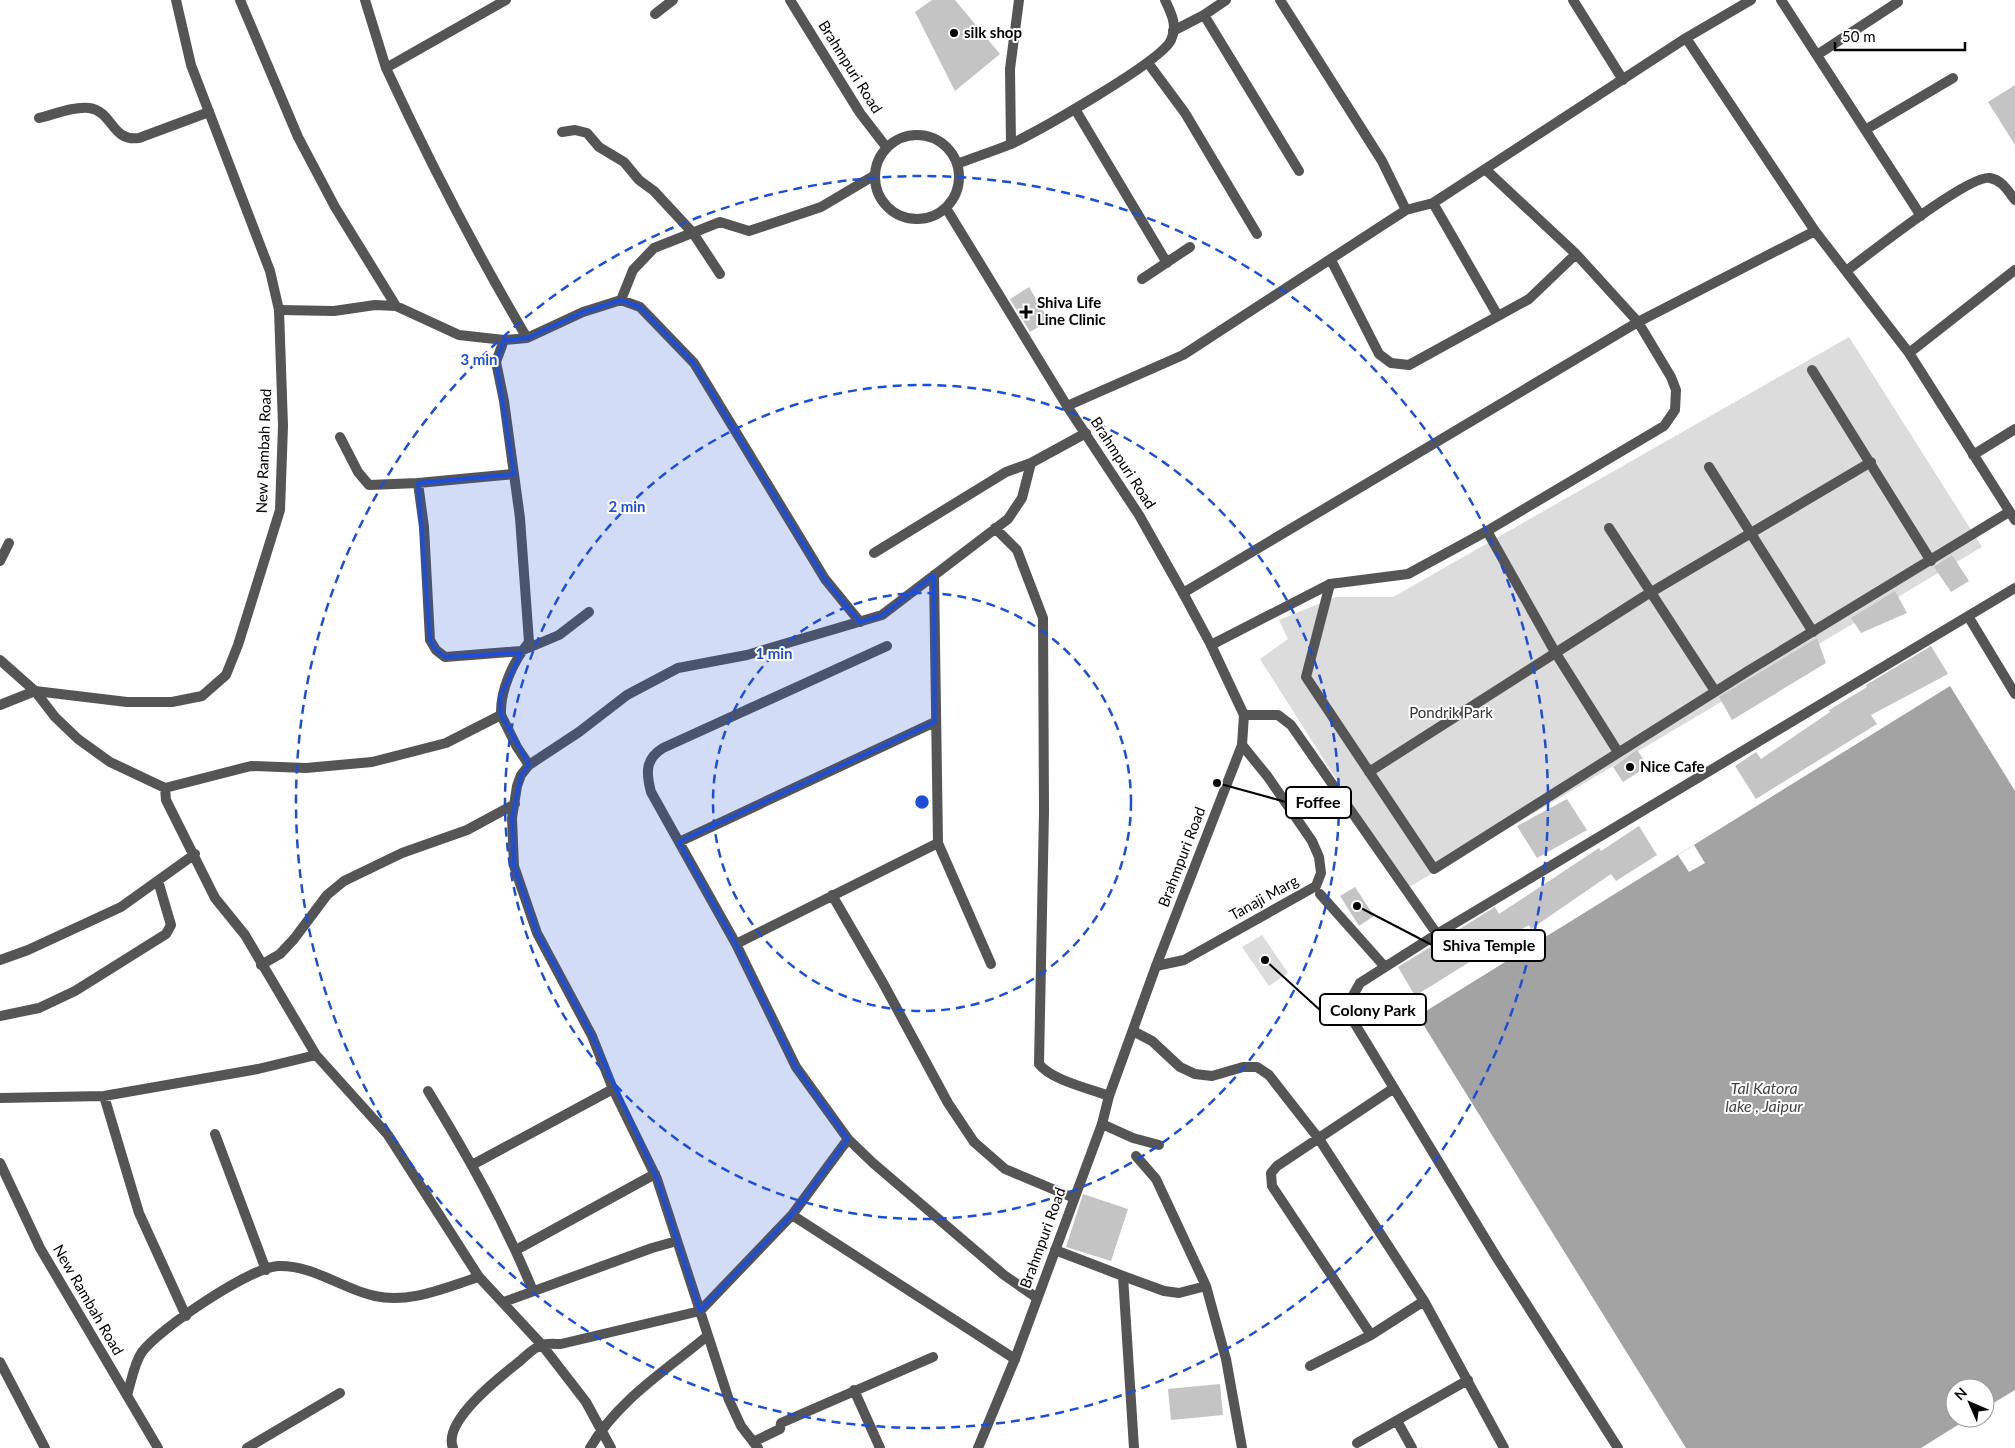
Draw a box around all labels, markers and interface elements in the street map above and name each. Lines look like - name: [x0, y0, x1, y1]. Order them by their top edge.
- street label: Brahmpuri Road: [815, 17, 887, 116]
- scale bar: [1835, 20, 1965, 52]
- place label: silk shop: [964, 23, 1022, 41]
- marker: silk shop: [948, 27, 960, 39]
- text: 50 m: [1842, 27, 1876, 45]
- place label: Shiva Life Line Clinic: [1037, 293, 1106, 328]
- marker: Shiva Life Line Clinic: [1019, 305, 1033, 319]
- text: 3 min: [460, 350, 498, 368]
- street label: New Rambah Road: [252, 388, 274, 514]
- street label: Brahmpuri Road: [1087, 413, 1160, 512]
- text: 2 min: [608, 497, 646, 515]
- text: 1 min: [755, 644, 793, 662]
- park label: Pondrik Park: [1409, 703, 1493, 721]
- place label: Nice Cafe: [1640, 757, 1705, 775]
- marker: Nice Cafe: [1624, 761, 1636, 773]
- callout: Foffee: [1286, 787, 1351, 818]
- text: Foffee: [1295, 792, 1341, 811]
- centre of rings: [913, 793, 931, 811]
- street label: Brahmpuri Road: [1154, 804, 1208, 909]
- street label: Tanaji Marg: [1226, 871, 1301, 923]
- callout: Shiva Temple: [1432, 930, 1545, 961]
- text: Shiva Temple: [1443, 935, 1536, 954]
- callout: Colony Park: [1320, 994, 1426, 1025]
- text: Colony Park: [1330, 1000, 1416, 1019]
- water label: Tal Katora lake , Jaipur: [1725, 1078, 1803, 1115]
- street label: Brahmpuri Road: [1015, 1185, 1069, 1291]
- street label: New Rambah Road: [50, 1241, 128, 1358]
- north arrow: [1945, 1378, 1995, 1428]
- text: N: [1951, 1384, 1970, 1403]

